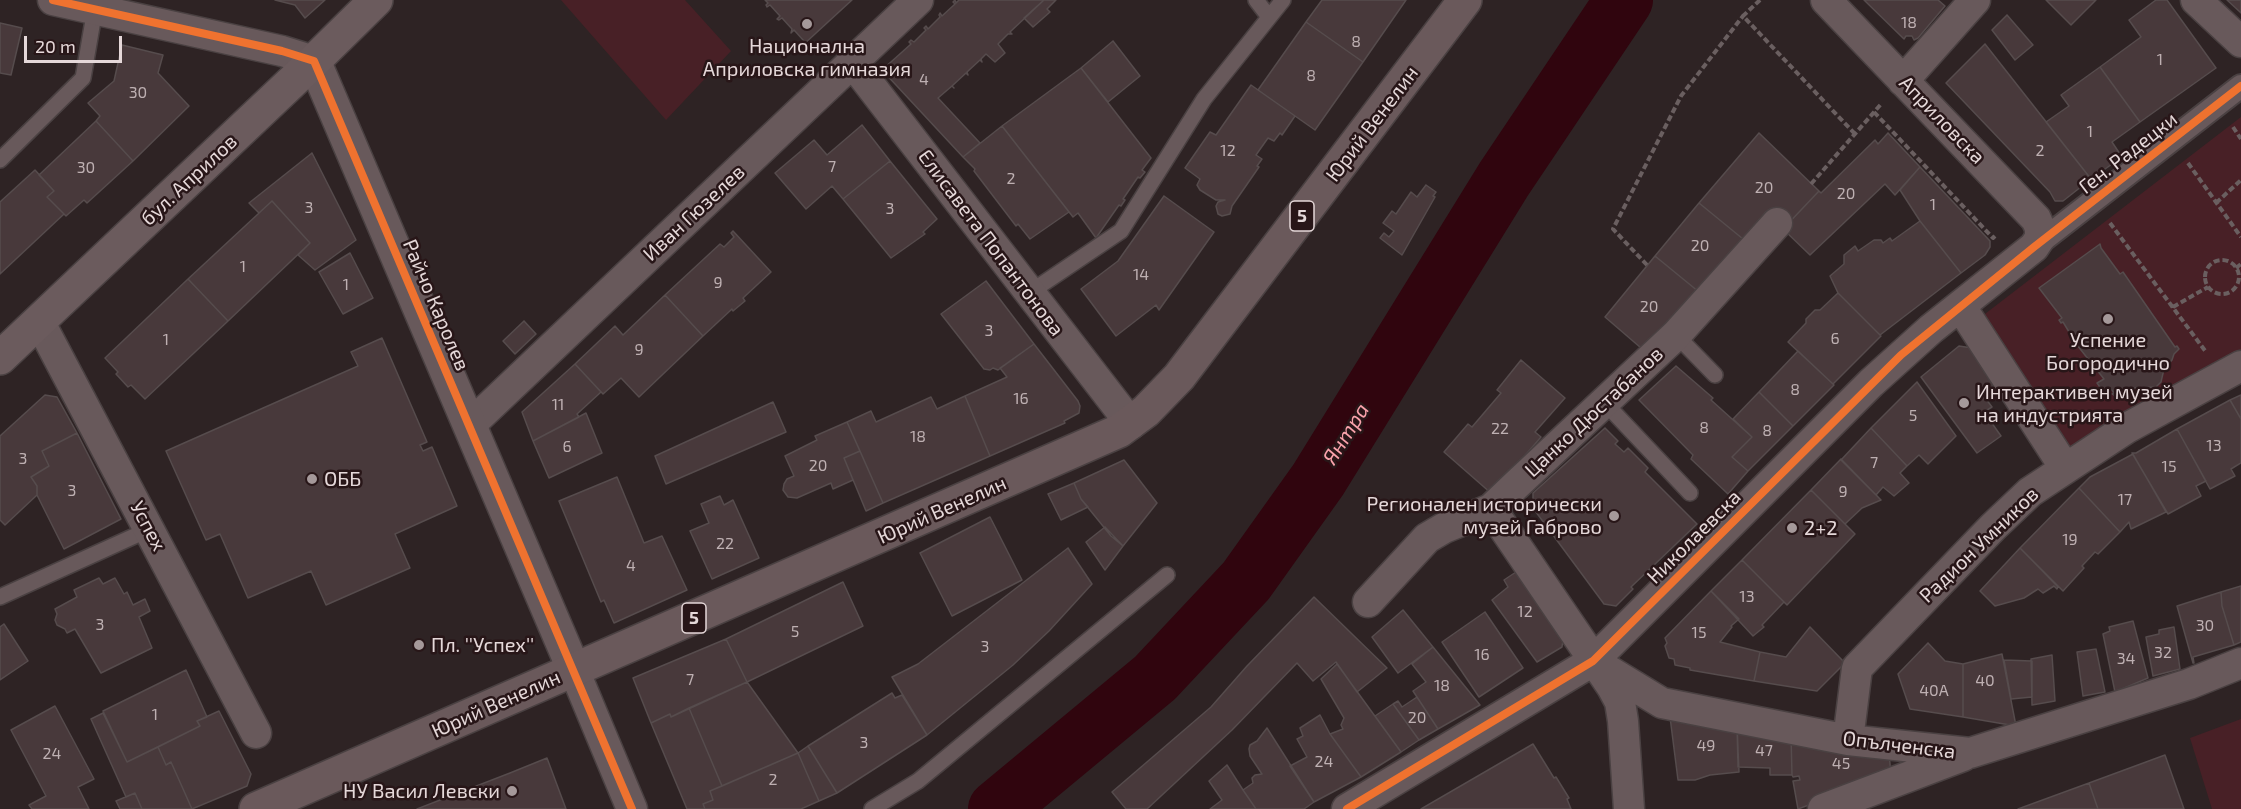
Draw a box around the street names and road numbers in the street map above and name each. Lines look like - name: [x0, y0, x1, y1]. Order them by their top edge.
- street label: Юрий Венелин: [1321, 62, 1423, 186]
- street label: Априловска: [1894, 71, 1990, 169]
- street label: Ген. Радецки: [2074, 107, 2182, 199]
- street label: бул. Априлов: [136, 129, 242, 231]
- street label: Елисавета Попантонова: [913, 145, 1069, 341]
- street label: Иван Гюзелев: [638, 160, 750, 266]
- road number: 5: [1290, 201, 1314, 231]
- street label: Райчо Каролев: [398, 236, 474, 374]
- street label: Цанко Дюстабанов: [1520, 342, 1668, 482]
- street label: Юрий Венелин: [874, 471, 1010, 549]
- street label: Радион Умников: [1915, 482, 2043, 608]
- street label: Николаевска: [1642, 485, 1746, 589]
- street label: Успех: [125, 497, 171, 555]
- road number: 5: [682, 603, 706, 633]
- street label: Юрий Венелин: [428, 665, 564, 743]
- street label: Опълченска: [1841, 726, 1957, 764]

